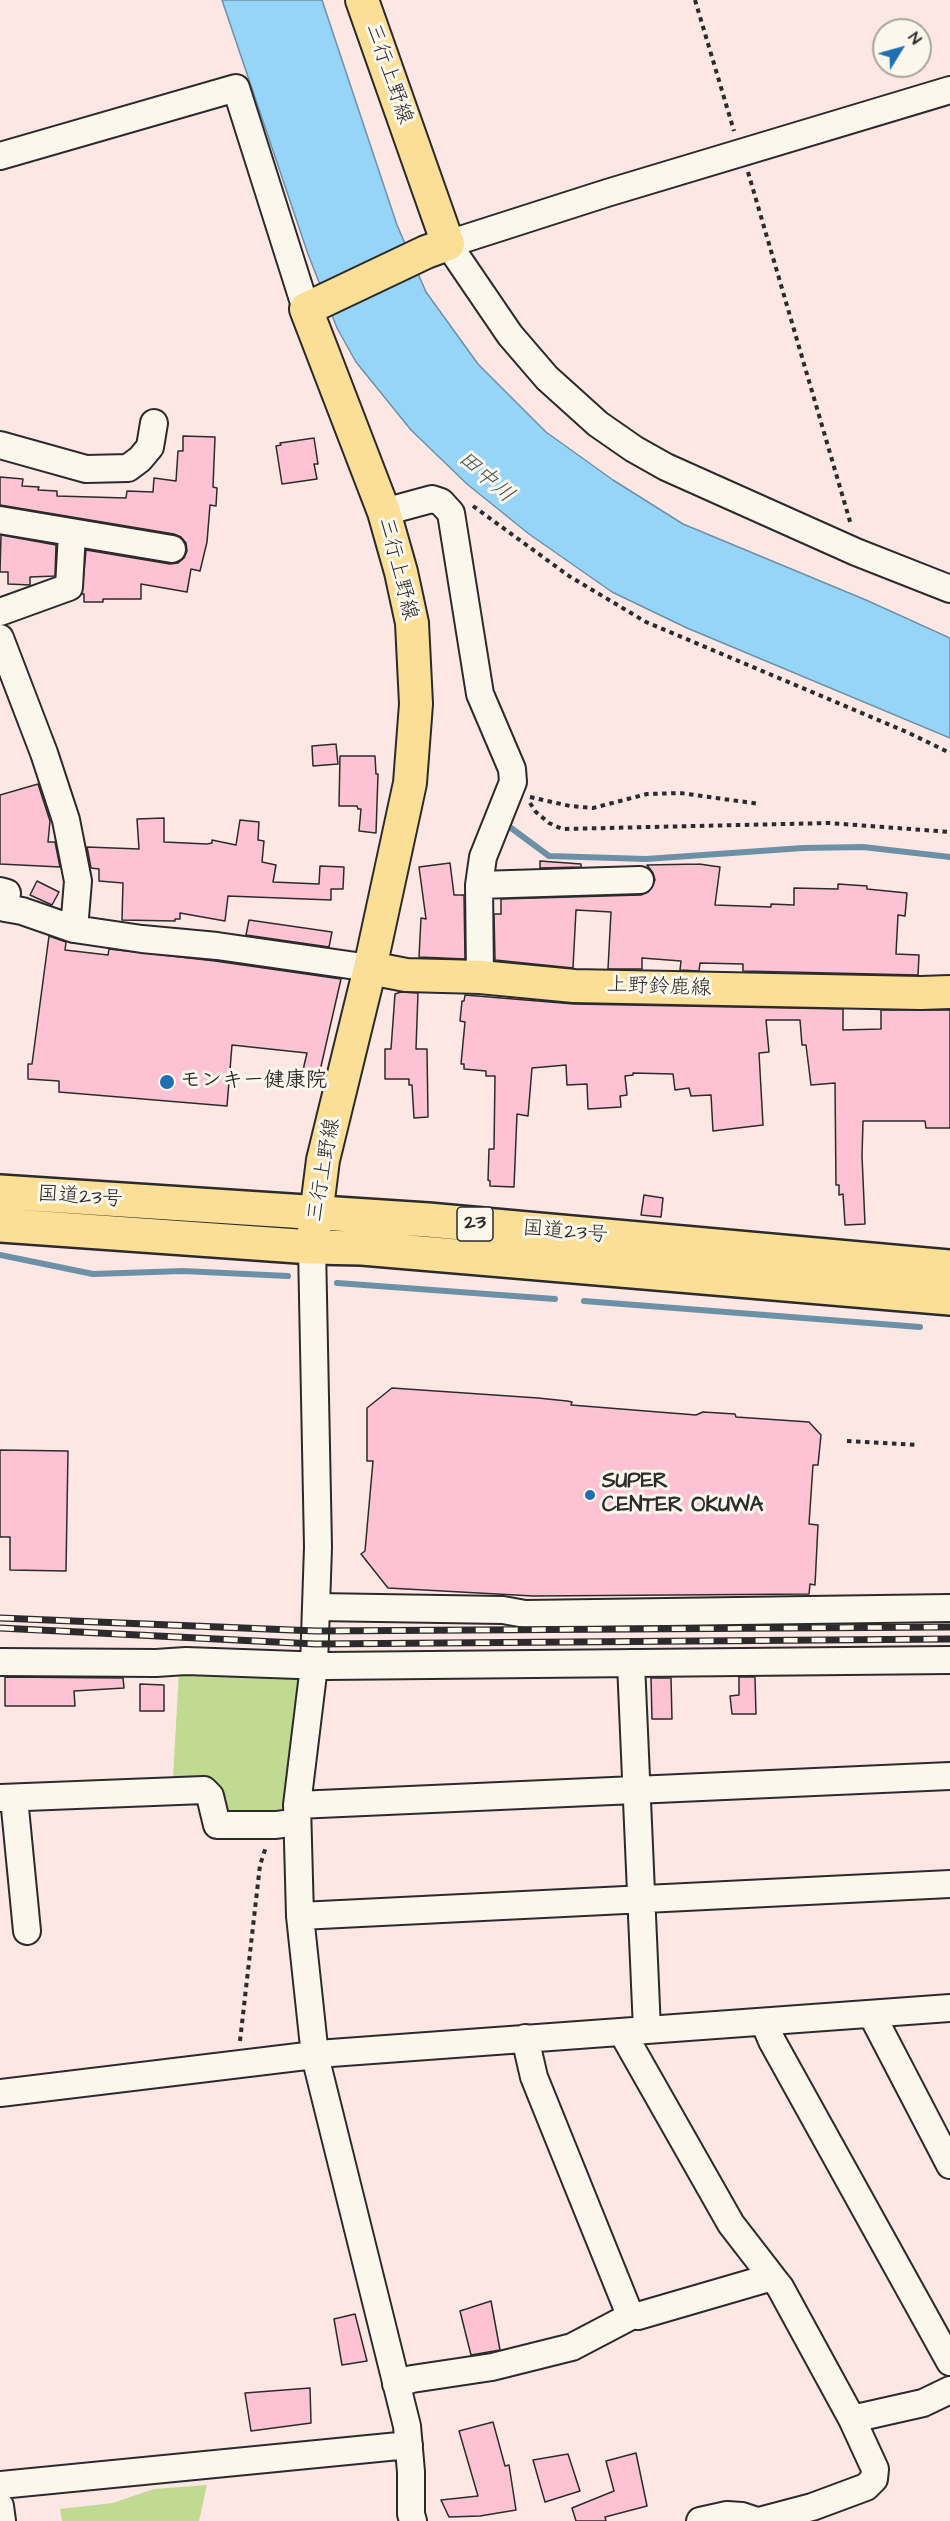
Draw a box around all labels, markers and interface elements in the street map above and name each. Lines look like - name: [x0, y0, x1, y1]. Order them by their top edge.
- north arrow: [872, 18, 932, 78]
- street label: 三行上野線: [359, 20, 417, 128]
- text: N: [903, 28, 927, 49]
- water label: 田中川: [451, 446, 519, 510]
- street label: 三行上野線: [372, 515, 422, 623]
- street label: 上野鈴鹿線: [606, 974, 712, 1002]
- place label: モンキー健康院: [180, 1069, 327, 1095]
- marker: モンキー健康院: [158, 1073, 176, 1091]
- street label: 三行上野線: [303, 1116, 347, 1224]
- street label: 国道23号: [36, 1182, 124, 1214]
- road number: 23: [457, 1207, 493, 1241]
- street label: 国道23号: [521, 1217, 609, 1249]
- place label: SUPER CENTER OKUWA: [602, 1470, 763, 1520]
- marker: SUPER CENTER OKUWA: [583, 1488, 597, 1502]

